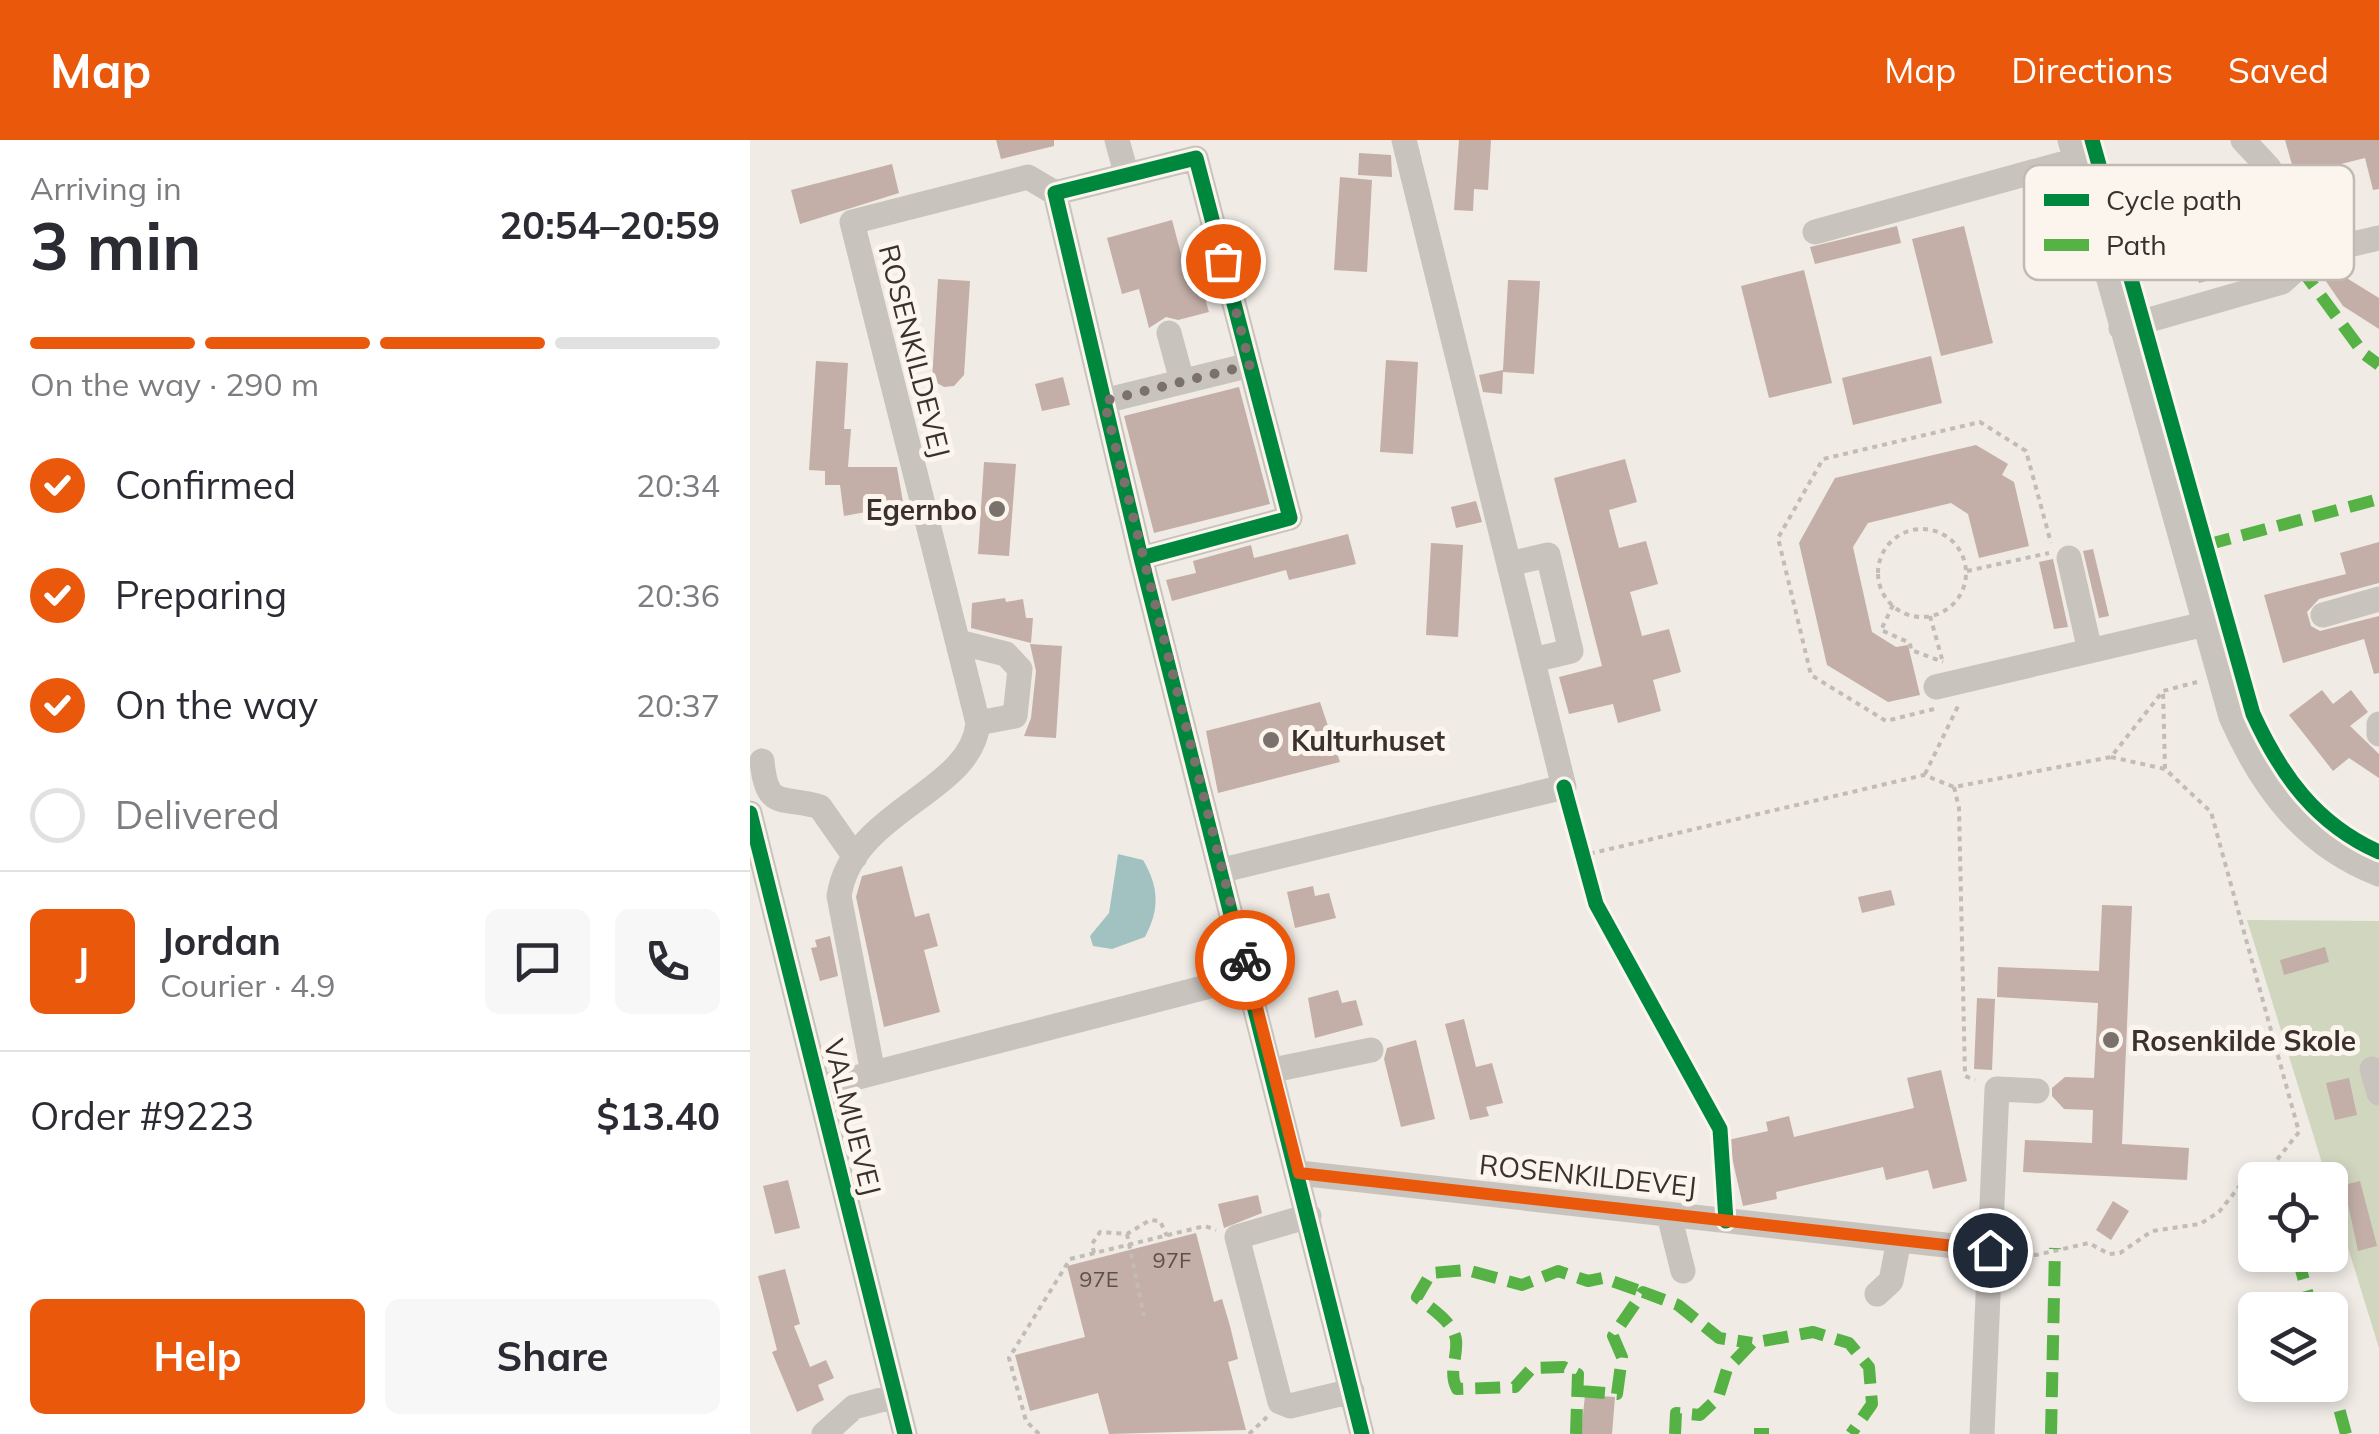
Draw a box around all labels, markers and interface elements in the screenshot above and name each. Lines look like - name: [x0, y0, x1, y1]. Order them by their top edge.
- text: Map: [50, 40, 151, 100]
- text: Map: [1884, 48, 1956, 92]
- text: Directions: [2011, 48, 2173, 92]
- text: Saved: [2228, 48, 2329, 92]
- legend: [2024, 165, 2354, 280]
- text: Arriving in: [30, 168, 182, 208]
- text: Cycle path: [2106, 182, 2242, 217]
- text: 20:54–20:59: [500, 201, 720, 249]
- text: 3 min: [30, 205, 201, 286]
- pin: [1181, 219, 1266, 304]
- text: Path: [2106, 227, 2167, 262]
- icon: bag: [1196, 234, 1251, 289]
- street label: ROSENKILDEVEJ: [872, 241, 958, 461]
- text: On the way · 290 m: [30, 364, 319, 404]
- icon: check: [30, 458, 85, 513]
- text: Confirmed: [115, 461, 296, 509]
- text: 20:34: [636, 465, 720, 505]
- place label: Egernbo: [866, 492, 977, 527]
- marker: Egernbo: [986, 498, 1008, 520]
- icon: check: [30, 568, 85, 623]
- text: Preparing: [115, 571, 287, 619]
- text: 20:36: [636, 575, 720, 615]
- icon: check: [30, 678, 85, 733]
- text: On the way: [115, 681, 318, 729]
- text: 20:37: [636, 685, 720, 725]
- place label: Kulturhuset: [1291, 723, 1446, 758]
- marker: Kulturhuset: [1260, 729, 1282, 751]
- text: Delivered: [115, 791, 280, 839]
- button: chat: [485, 909, 590, 1014]
- button: phone: [615, 909, 720, 1014]
- courier: [1195, 910, 1295, 1010]
- text: Jordan: [160, 917, 281, 965]
- icon: bike: [1218, 933, 1273, 988]
- text: J: [76, 937, 89, 985]
- text: Courier · 4.9: [160, 965, 336, 1005]
- place label: Rosenkilde Skole: [2131, 1023, 2356, 1058]
- marker: Rosenkilde Skole: [2100, 1029, 2122, 1051]
- street label: VALMUEVEJ: [817, 1035, 889, 1199]
- text: Order #9223: [30, 1092, 254, 1140]
- text: $13.40: [597, 1092, 720, 1140]
- street label: ROSENKILDEVEJ: [1478, 1146, 1698, 1204]
- map controls: [2238, 1162, 2348, 1402]
- button: locate: [2238, 1162, 2348, 1272]
- pin: [1948, 1208, 2033, 1293]
- icon: home: [1963, 1223, 2018, 1278]
- house number: 97F: [1153, 1246, 1191, 1274]
- house number: 97E: [1079, 1265, 1119, 1293]
- button: layers: [2238, 1292, 2348, 1402]
- button: Help: [30, 1299, 365, 1414]
- button: Share: [385, 1299, 720, 1414]

